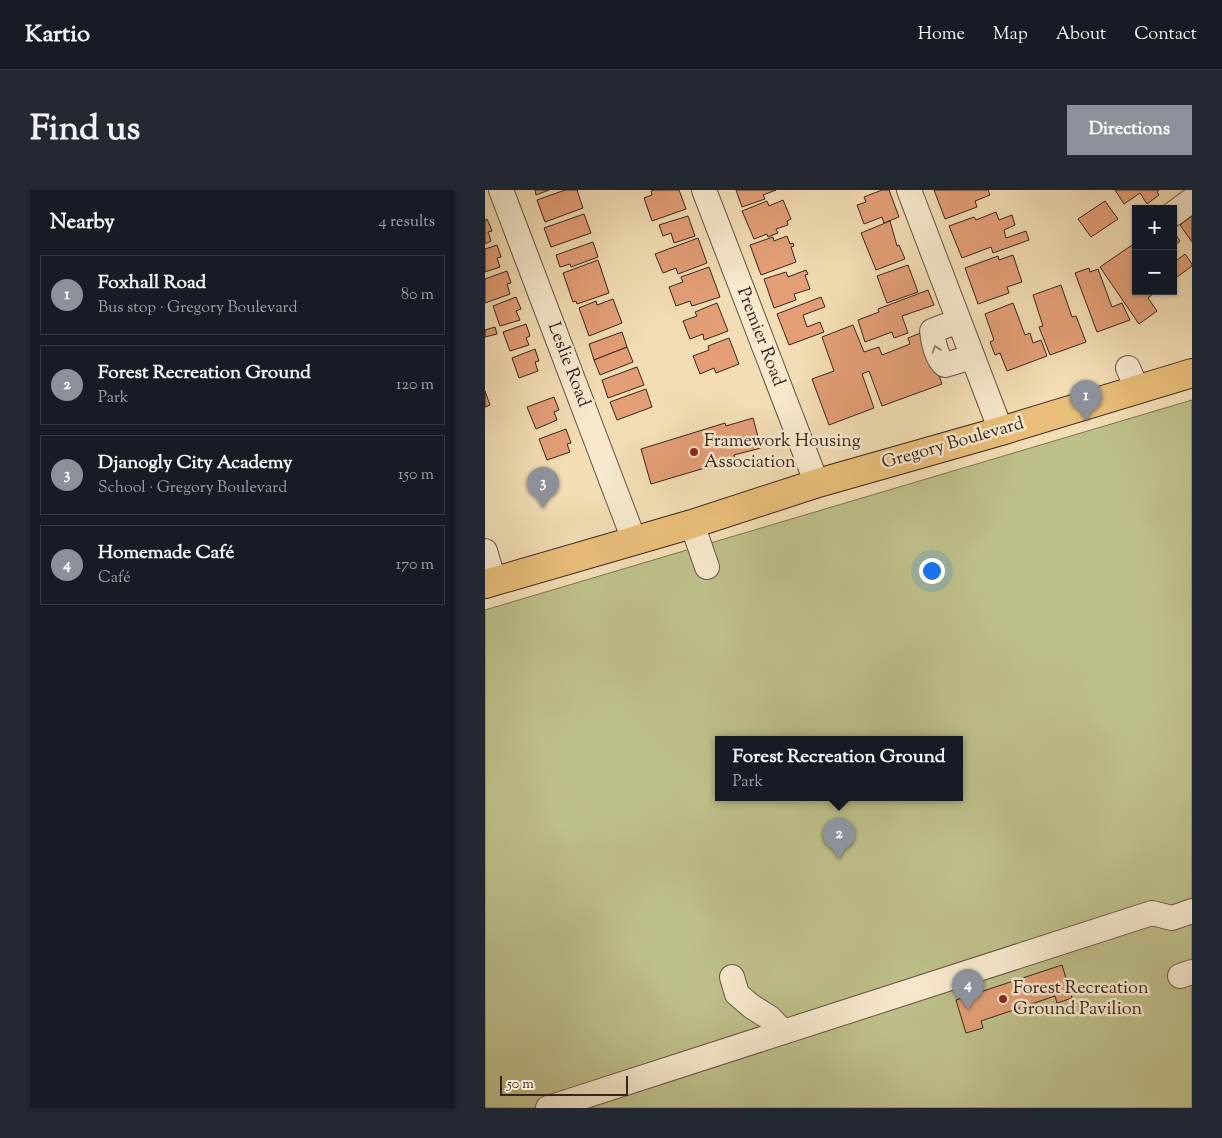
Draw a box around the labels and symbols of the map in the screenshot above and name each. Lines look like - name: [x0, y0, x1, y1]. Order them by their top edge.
- street label: Premier Road: [729, 284, 791, 390]
- street label: Leslie Road: [540, 319, 596, 411]
- one-way arrow: [932, 345, 942, 354]
- pin: 1: [1070, 380, 1102, 421]
- street label: Gregory Boulevard: [879, 411, 1027, 477]
- place label: Framework Housing Association: [704, 429, 861, 476]
- marker: Framework Housing Association: [688, 446, 700, 458]
- pin: 3: [527, 467, 559, 508]
- your location: [919, 558, 945, 584]
- pin: 2: [823, 818, 855, 859]
- pin: 4: [952, 969, 984, 1010]
- place label: Forest Recreation Ground Pavilion: [1013, 976, 1149, 1023]
- marker: Forest Recreation Ground Pavilion: [997, 993, 1009, 1005]
- scale bar: [500, 1073, 627, 1096]

